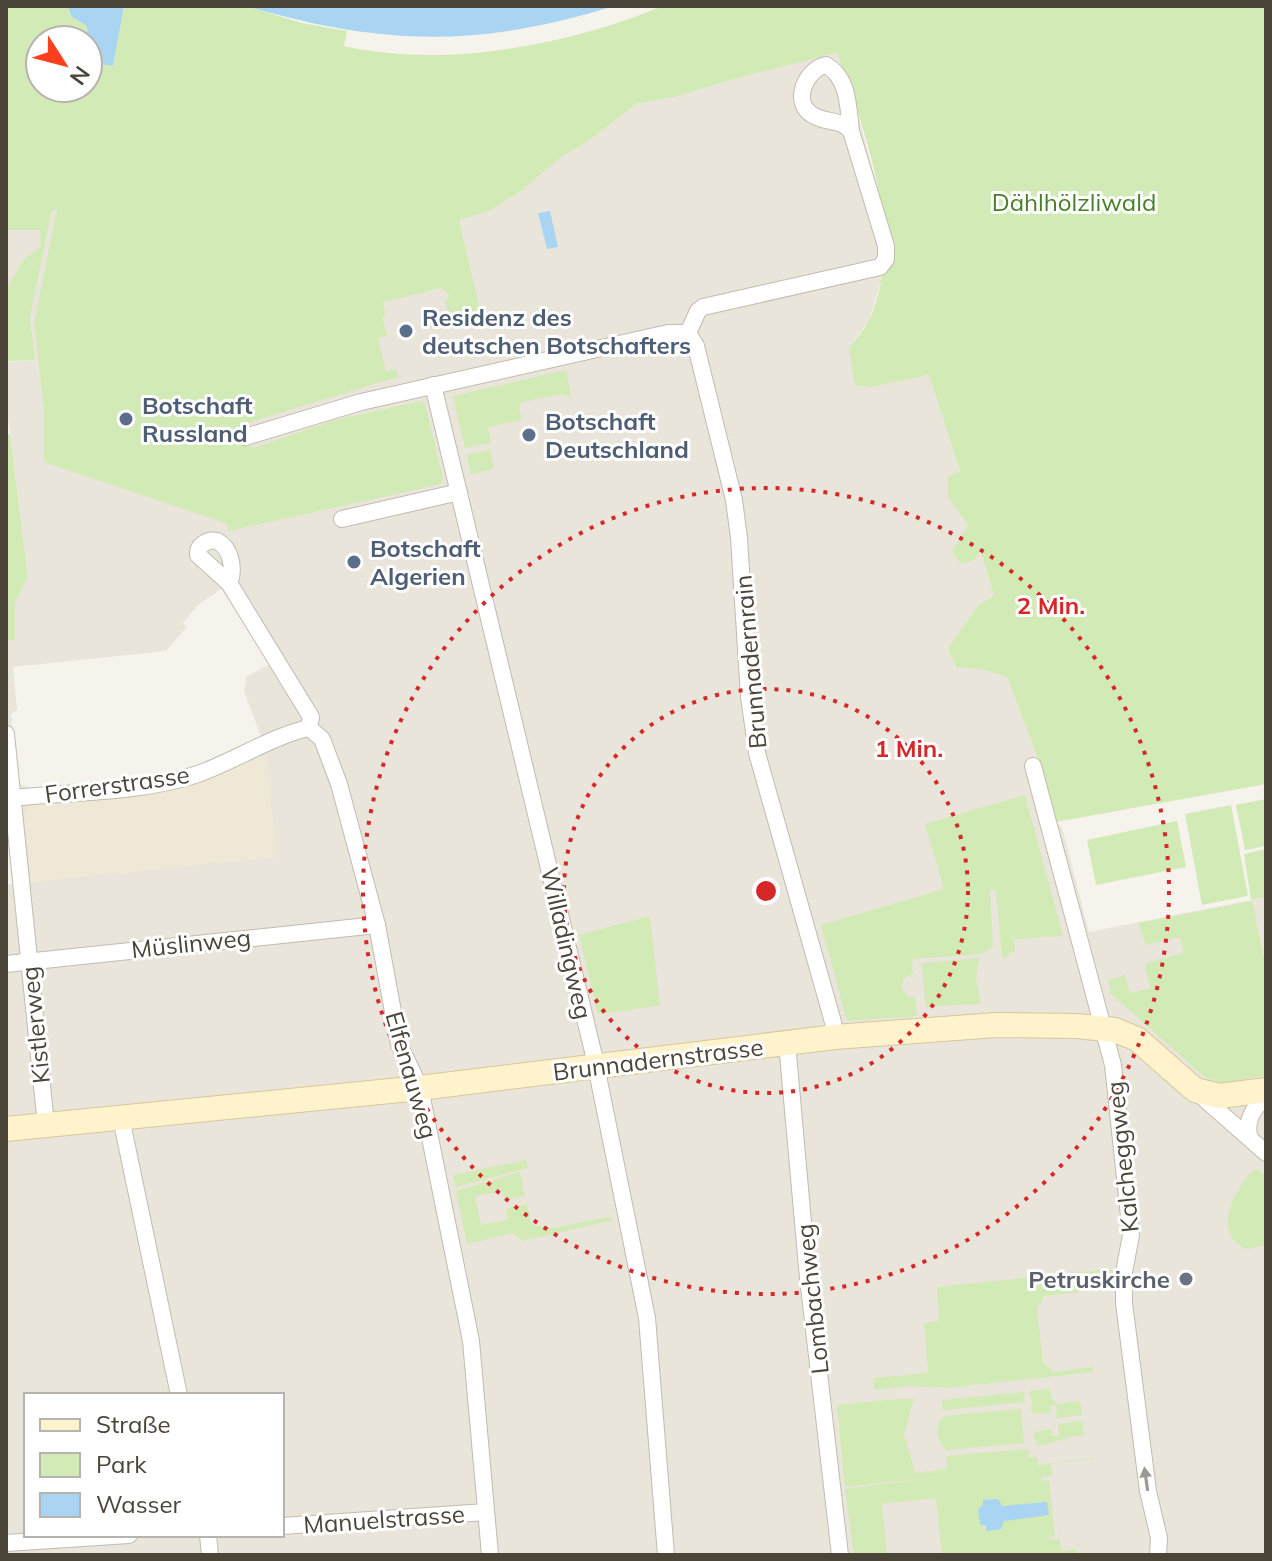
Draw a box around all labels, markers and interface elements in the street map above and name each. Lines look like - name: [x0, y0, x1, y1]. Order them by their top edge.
- north arrow: [24, 24, 104, 104]
- text: N: [64, 61, 96, 91]
- park label: Dählhölzliwald: [992, 187, 1156, 217]
- place label: Residenz des deutschen Botschafters: [422, 302, 691, 360]
- marker: Residenz des deutschen Botschafters: [397, 322, 415, 340]
- place label: Botschaft Russland: [142, 390, 252, 448]
- place label: Botschaft Deutschland: [545, 406, 689, 464]
- marker: Botschaft Russland: [117, 410, 135, 428]
- marker: Botschaft Deutschland: [520, 426, 538, 444]
- place label: Botschaft Algerien: [370, 533, 480, 591]
- marker: Botschaft Algerien: [345, 553, 363, 571]
- street label: Brunnadernrain: [727, 574, 773, 750]
- text: 2 Min.: [1017, 590, 1085, 620]
- text: 1 Min.: [875, 733, 943, 763]
- street label: Forrerstrasse: [43, 759, 191, 809]
- street label: Willadingweg: [535, 864, 599, 1022]
- centre of rings: [752, 877, 780, 905]
- street label: Müslinweg: [130, 922, 252, 964]
- street label: Kistlerweg: [14, 965, 56, 1085]
- street label: Elfenauweg: [380, 1008, 444, 1142]
- street label: Brunnadernstrasse: [551, 1031, 765, 1087]
- street label: Kalcheggweg: [1099, 1080, 1145, 1234]
- street label: Lombachweg: [789, 1223, 835, 1375]
- place label: Petruskirche: [1028, 1264, 1170, 1294]
- marker: Petruskirche: [1177, 1270, 1195, 1288]
- legend: [24, 1393, 284, 1537]
- text: Straße: [96, 1409, 171, 1439]
- text: Park: [96, 1449, 147, 1479]
- one-way arrow: [1139, 1466, 1152, 1491]
- text: Wasser: [96, 1489, 182, 1519]
- street label: Manuelstrasse: [302, 1498, 466, 1540]

